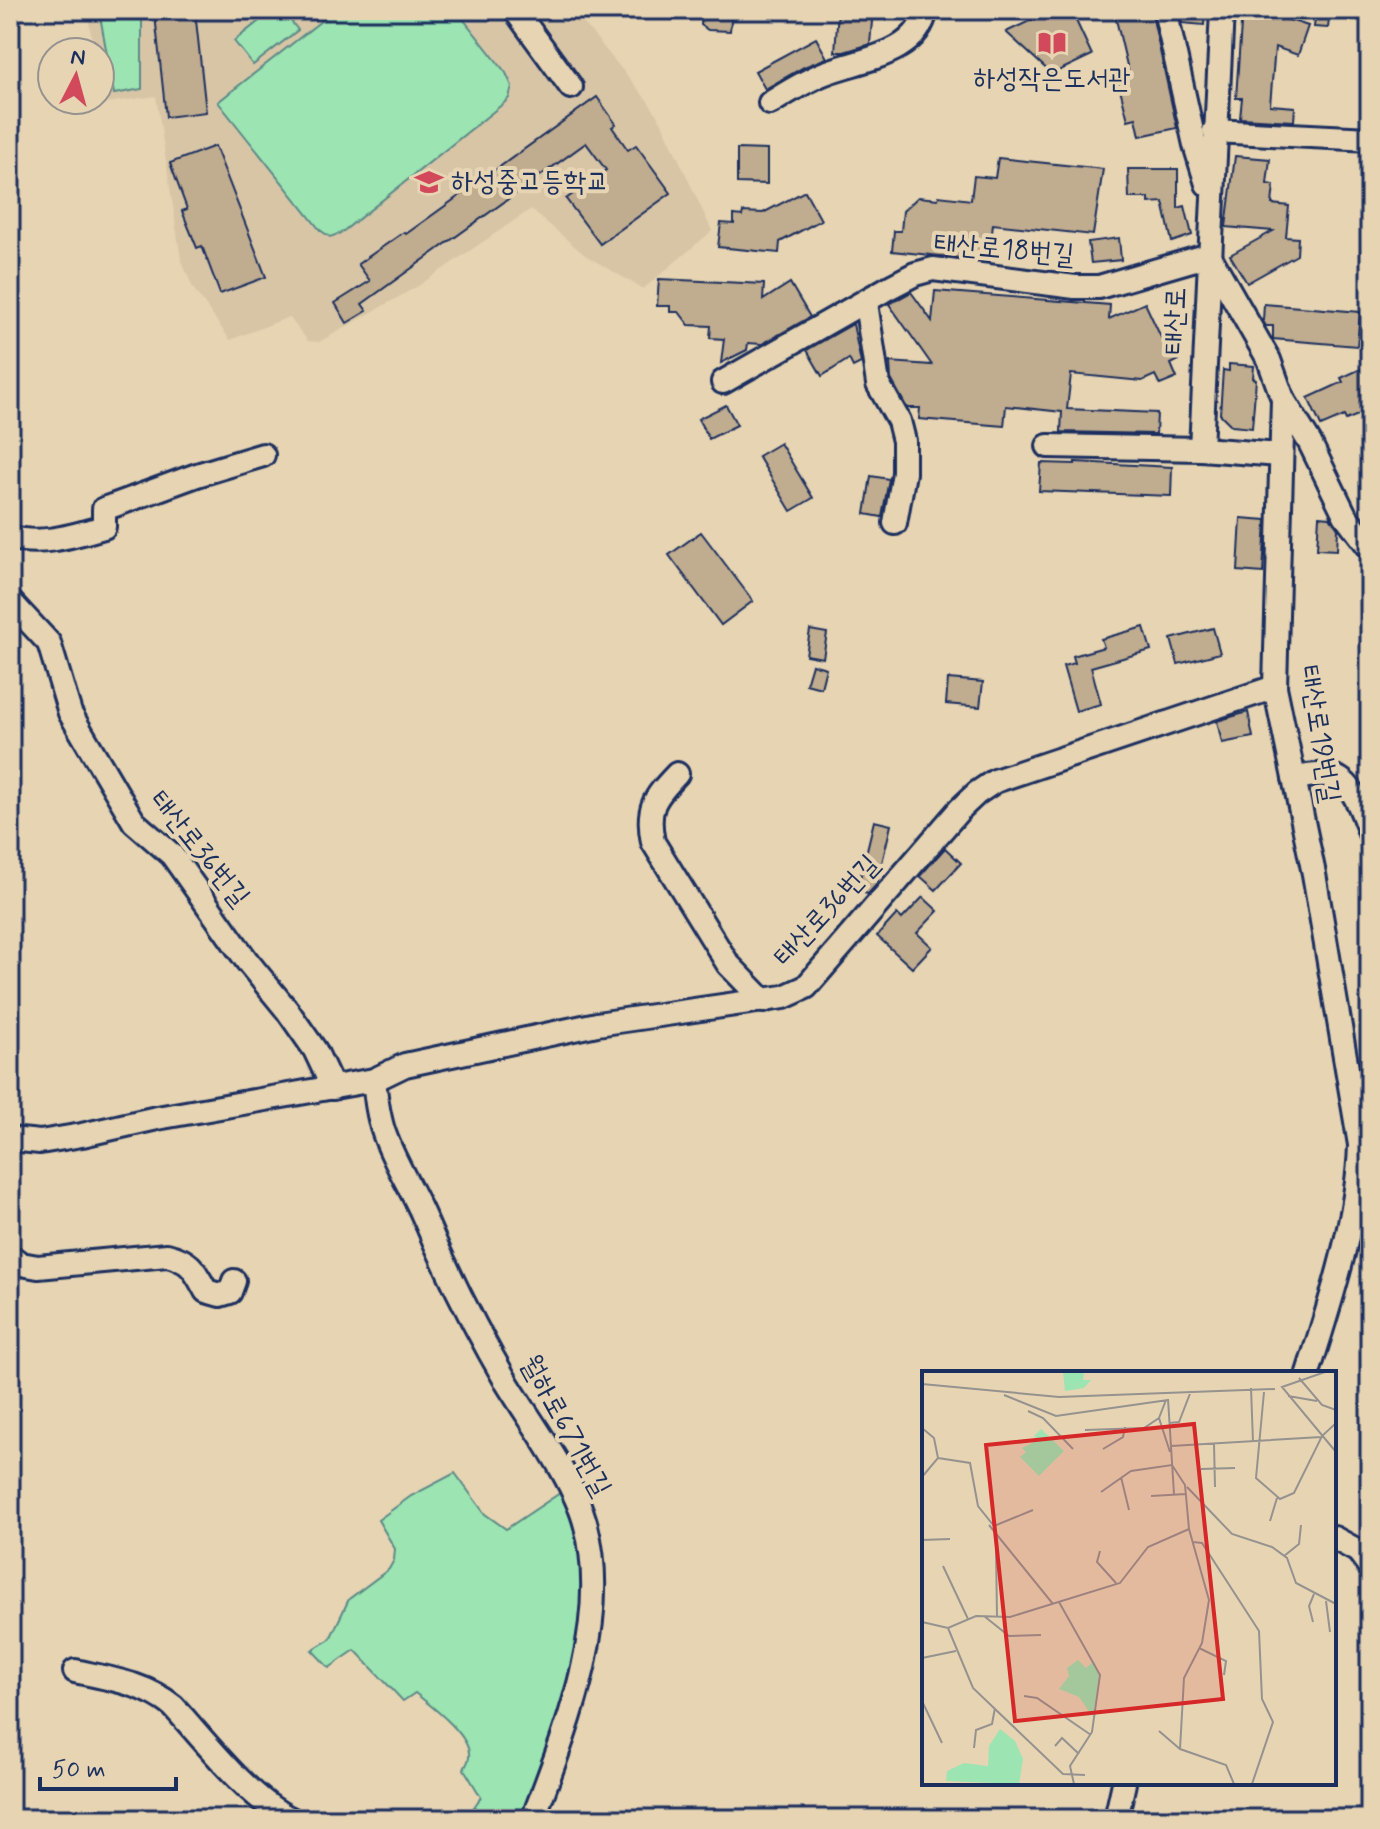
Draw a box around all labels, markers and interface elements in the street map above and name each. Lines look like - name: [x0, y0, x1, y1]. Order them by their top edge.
- library icon: 하성작은도서관: [1037, 28, 1067, 58]
- north arrow: [36, 36, 116, 116]
- text: N: [69, 43, 87, 73]
- place label: 하성작은도서관: [973, 61, 1131, 98]
- place label: 하성중고등학교: [451, 164, 609, 201]
- school or university icon: 하성중고등학교: [414, 167, 444, 197]
- street label: 태산로18번길: [932, 225, 1076, 275]
- street label: 태산로: [1156, 287, 1196, 355]
- street label: 태산로19번길: [1290, 663, 1348, 805]
- street label: 태산로36번길: [141, 783, 257, 915]
- street label: 태산로36번길: [766, 847, 888, 975]
- street label: 월하로671번길: [511, 1349, 619, 1503]
- inset map: [922, 1371, 1336, 1785]
- scale bar: [40, 1741, 176, 1791]
- text: 50 m: [52, 1755, 106, 1786]

